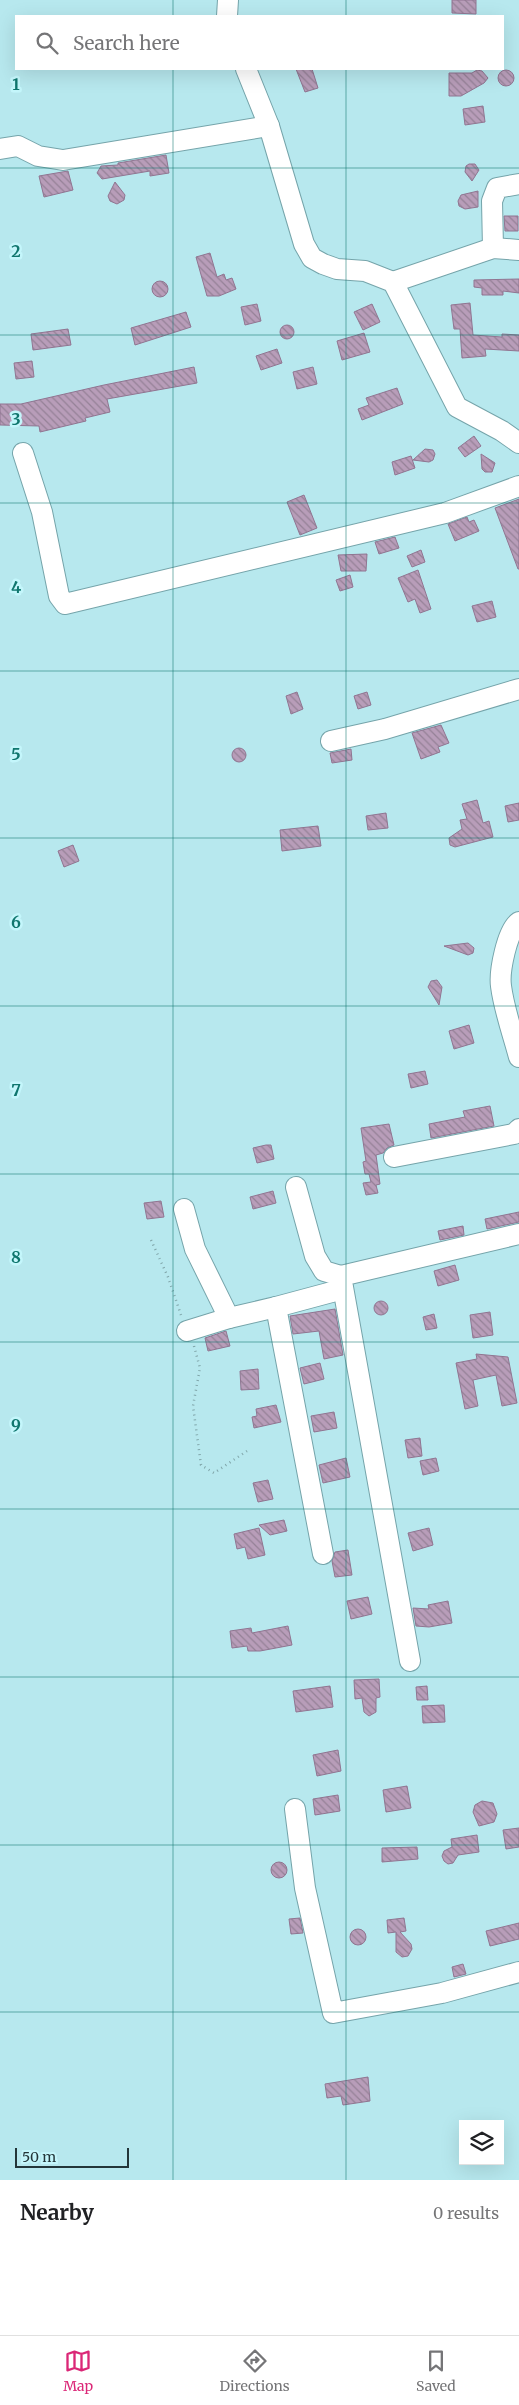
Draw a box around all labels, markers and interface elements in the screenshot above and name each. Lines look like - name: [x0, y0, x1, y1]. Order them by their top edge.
- search box: [15, 15, 504, 70]
- icon: search: [33, 29, 61, 57]
- text: Search here: [73, 31, 180, 55]
- text: 1: [12, 74, 20, 94]
- text: 2: [11, 241, 21, 261]
- text: 3: [11, 409, 21, 429]
- text: 4: [11, 577, 21, 597]
- text: 5: [11, 744, 21, 764]
- text: 6: [11, 912, 21, 932]
- text: 7: [11, 1080, 21, 1100]
- text: 8: [11, 1247, 21, 1267]
- text: 9: [11, 1415, 21, 1435]
- map controls: [459, 2120, 504, 2165]
- button: layers: [459, 2120, 504, 2165]
- scale bar: [15, 2145, 129, 2168]
- text: 50 m: [22, 2148, 56, 2166]
- text: Nearby: [20, 2199, 94, 2226]
- text: 0 results: [433, 2203, 499, 2223]
- tab: Map: [63, 2347, 93, 2395]
- tab: Directions: [220, 2347, 290, 2395]
- tab: Saved: [416, 2347, 456, 2395]

